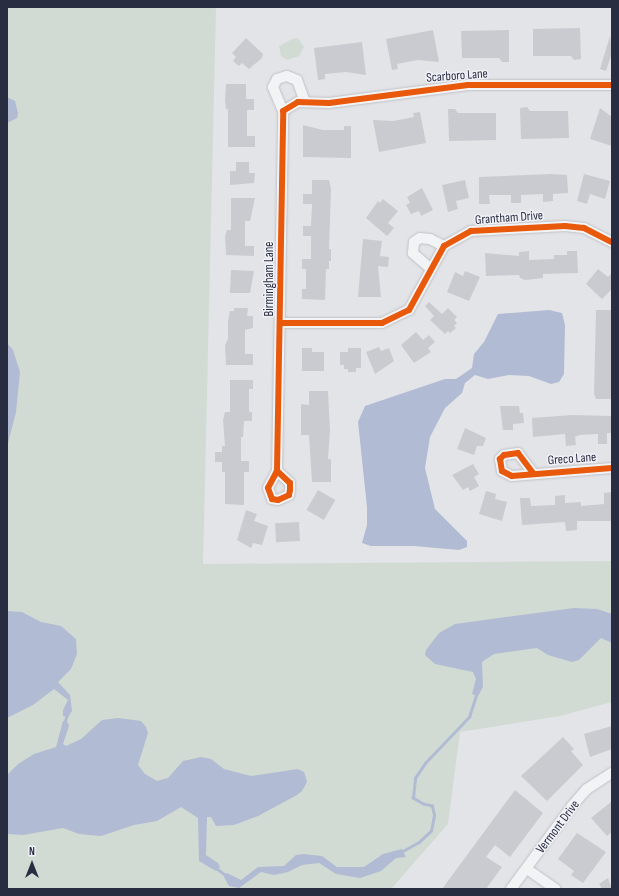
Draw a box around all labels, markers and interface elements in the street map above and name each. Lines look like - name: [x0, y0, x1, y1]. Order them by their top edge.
- street label: Scarboro Lane: [426, 66, 488, 86]
- street label: Grantham Drive: [474, 208, 544, 228]
- street label: Birmingham Lane: [261, 241, 277, 317]
- street label: Greco Lane: [547, 450, 597, 468]
- street label: Vermont Drive: [533, 797, 583, 857]
- north arrow: [12, 844, 52, 884]
- text: N: [29, 845, 35, 858]

